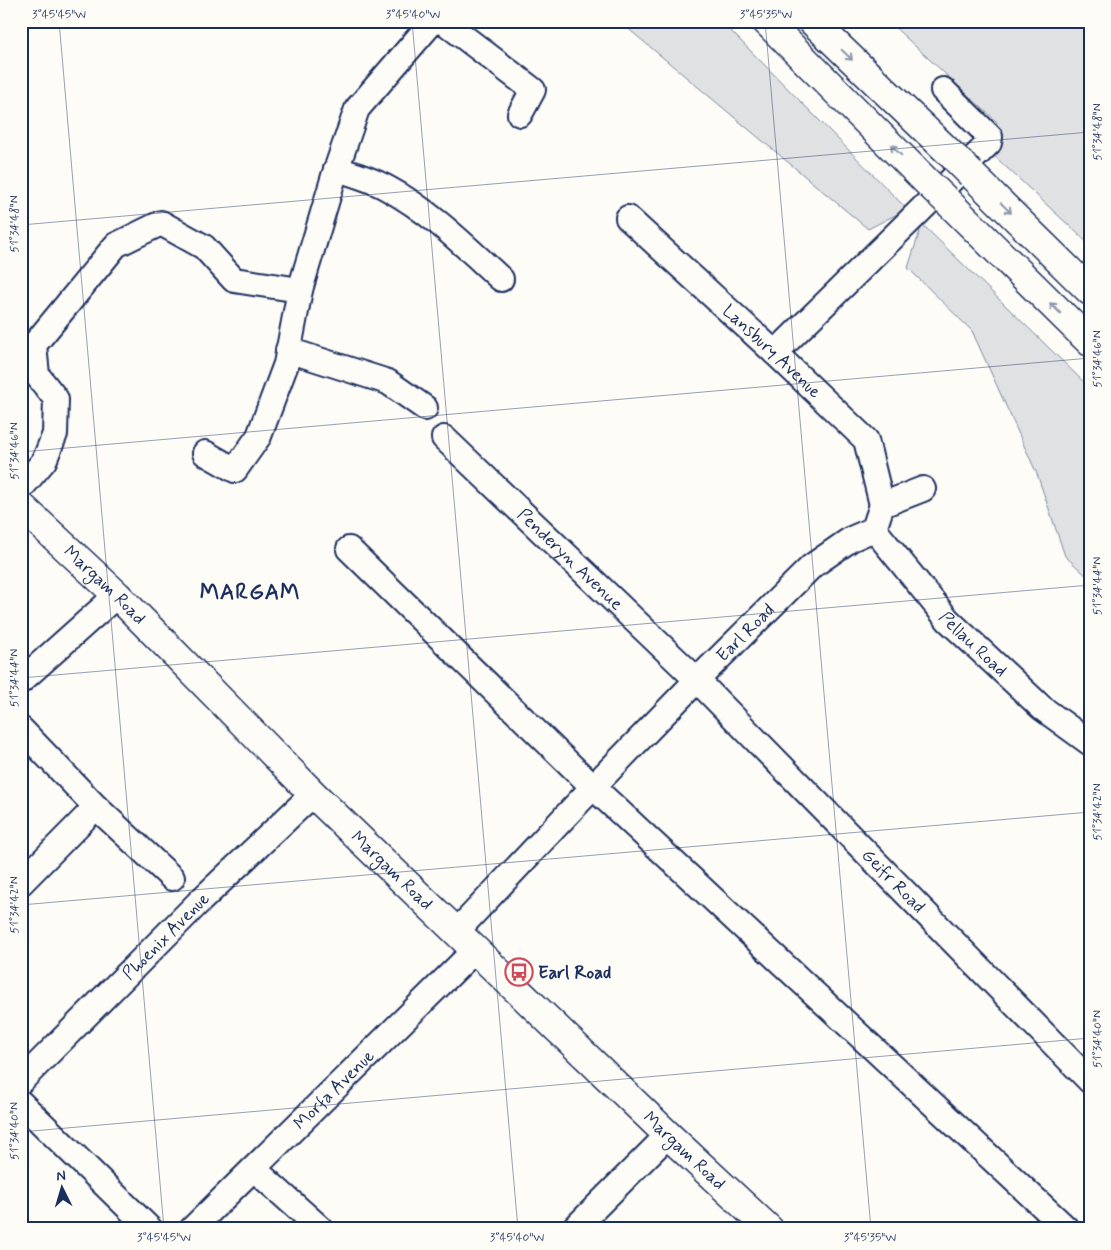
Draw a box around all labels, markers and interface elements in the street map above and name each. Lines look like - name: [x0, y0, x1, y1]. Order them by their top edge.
- text: 3°45'45"W: [32, 7, 86, 23]
- text: 3°45'40"W: [386, 7, 440, 23]
- text: 3°45'35"W: [740, 7, 792, 23]
- one-way arrow: [841, 49, 854, 61]
- text: 51°34'48"N: [1090, 103, 1106, 161]
- one-way arrow: [890, 144, 902, 156]
- text: 51°34'48"N: [7, 195, 23, 253]
- one-way arrow: [999, 202, 1012, 214]
- street label: Lansbury Avenue: [717, 299, 826, 404]
- one-way arrow: [1049, 302, 1061, 314]
- text: 51°34'46"N: [1090, 330, 1106, 388]
- text: 51°34'46"N: [7, 422, 23, 480]
- street label: Penderyn Avenue: [512, 503, 628, 616]
- street label: Margam Road: [58, 540, 151, 630]
- text: 51°34'44"N: [1090, 557, 1106, 615]
- district label: MARGAM: [200, 579, 300, 607]
- street label: Earl Road: [711, 599, 780, 667]
- street label: Pellau Road: [933, 607, 1012, 683]
- text: 51°34'44"N: [7, 649, 23, 707]
- text: 51°34'42"N: [1090, 783, 1106, 841]
- street label: Margam Road: [345, 826, 438, 916]
- street label: Geifr Road: [856, 844, 930, 919]
- text: 51°34'42"N: [7, 876, 23, 934]
- street label: Phoenix Avenue: [117, 887, 215, 985]
- bus stop icon: Earl Road: [504, 957, 534, 987]
- place label: Earl Road: [538, 961, 611, 985]
- text: 51°34'40"N: [1090, 1010, 1106, 1068]
- street label: Morfa Avenue: [289, 1045, 380, 1135]
- text: 51°34'40"N: [7, 1102, 23, 1160]
- street label: Margam Road: [637, 1106, 730, 1196]
- north arrow: [38, 1162, 88, 1212]
- text: N: [56, 1167, 66, 1185]
- text: 3°45'45"W: [137, 1230, 191, 1246]
- text: 3°45'40"W: [490, 1230, 544, 1246]
- text: 3°45'35"W: [844, 1230, 896, 1246]

